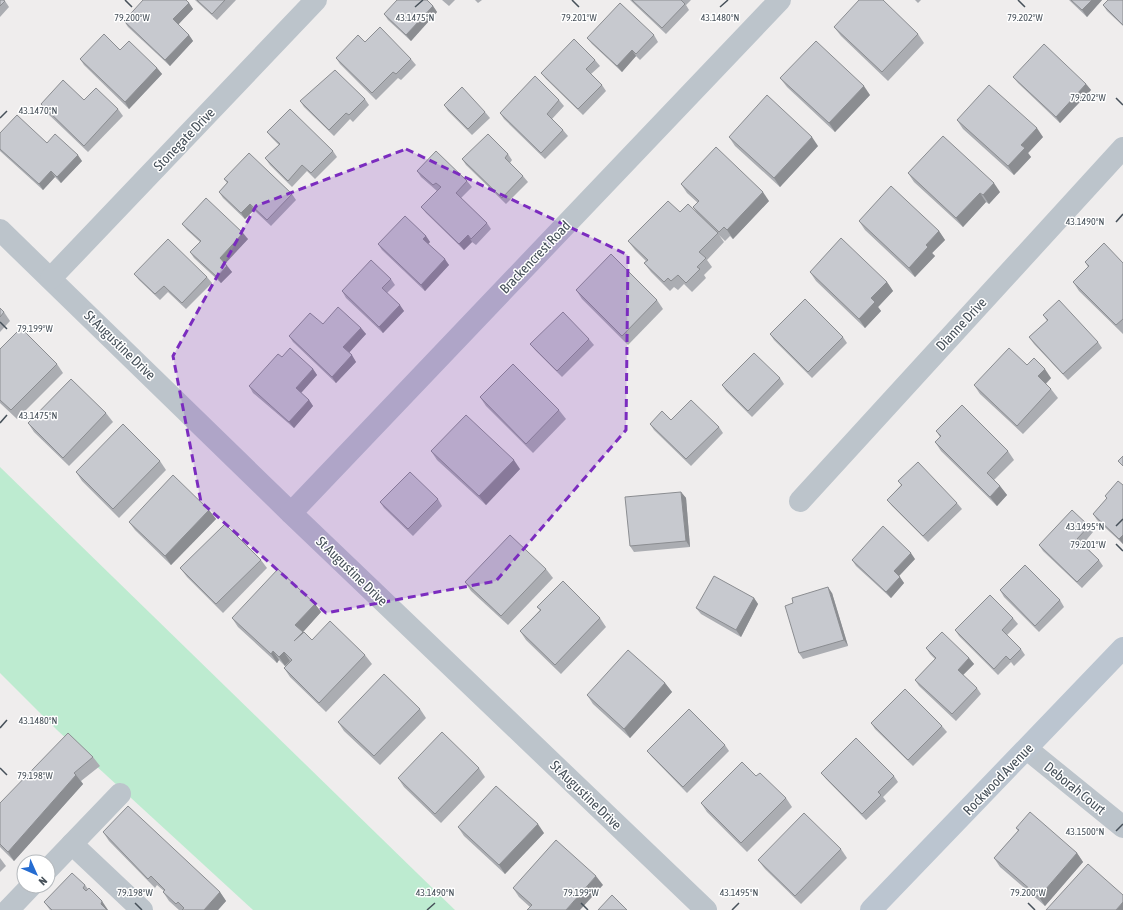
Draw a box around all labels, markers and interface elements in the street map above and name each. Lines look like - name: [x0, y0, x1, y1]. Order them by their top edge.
- text: 79.200°W: [114, 12, 150, 23]
- text: 43.1475°N: [396, 12, 434, 23]
- text: 79.201°W: [561, 12, 597, 23]
- text: 43.1480°N: [701, 12, 739, 23]
- text: 79.202°W: [1007, 12, 1043, 23]
- text: 79.202°W: [1070, 92, 1106, 103]
- street label: Stonegate Drive: [150, 104, 218, 174]
- text: 43.1470°N: [19, 105, 57, 116]
- text: 43.1490°N: [1066, 216, 1104, 227]
- street label: Brackencrest Road: [496, 217, 574, 297]
- street label: Dianne Drive: [932, 294, 990, 354]
- street label: St Augustine Drive: [81, 307, 159, 383]
- text: 79.199°W: [17, 323, 53, 334]
- text: 43.1475°N: [19, 410, 57, 421]
- text: 43.1495°N: [1066, 521, 1104, 532]
- street label: St Augustine Drive: [313, 533, 391, 609]
- text: 79.201°W: [1070, 539, 1106, 550]
- text: 43.1480°N: [19, 715, 57, 726]
- street label: Rockwood Avenue: [960, 740, 1036, 818]
- street label: St Augustine Drive: [547, 757, 625, 833]
- street label: Deborah Court: [1041, 758, 1109, 818]
- text: 79.198°W: [17, 770, 53, 781]
- text: 43.1500°N: [1066, 826, 1104, 837]
- north arrow: [16, 854, 56, 894]
- text: N: [37, 875, 50, 888]
- text: 79.198°W: [117, 887, 153, 898]
- text: 43.1490°N: [416, 887, 454, 898]
- text: 79.199°W: [563, 887, 599, 898]
- text: 43.1495°N: [720, 887, 758, 898]
- text: 79.200°W: [1010, 887, 1046, 898]

